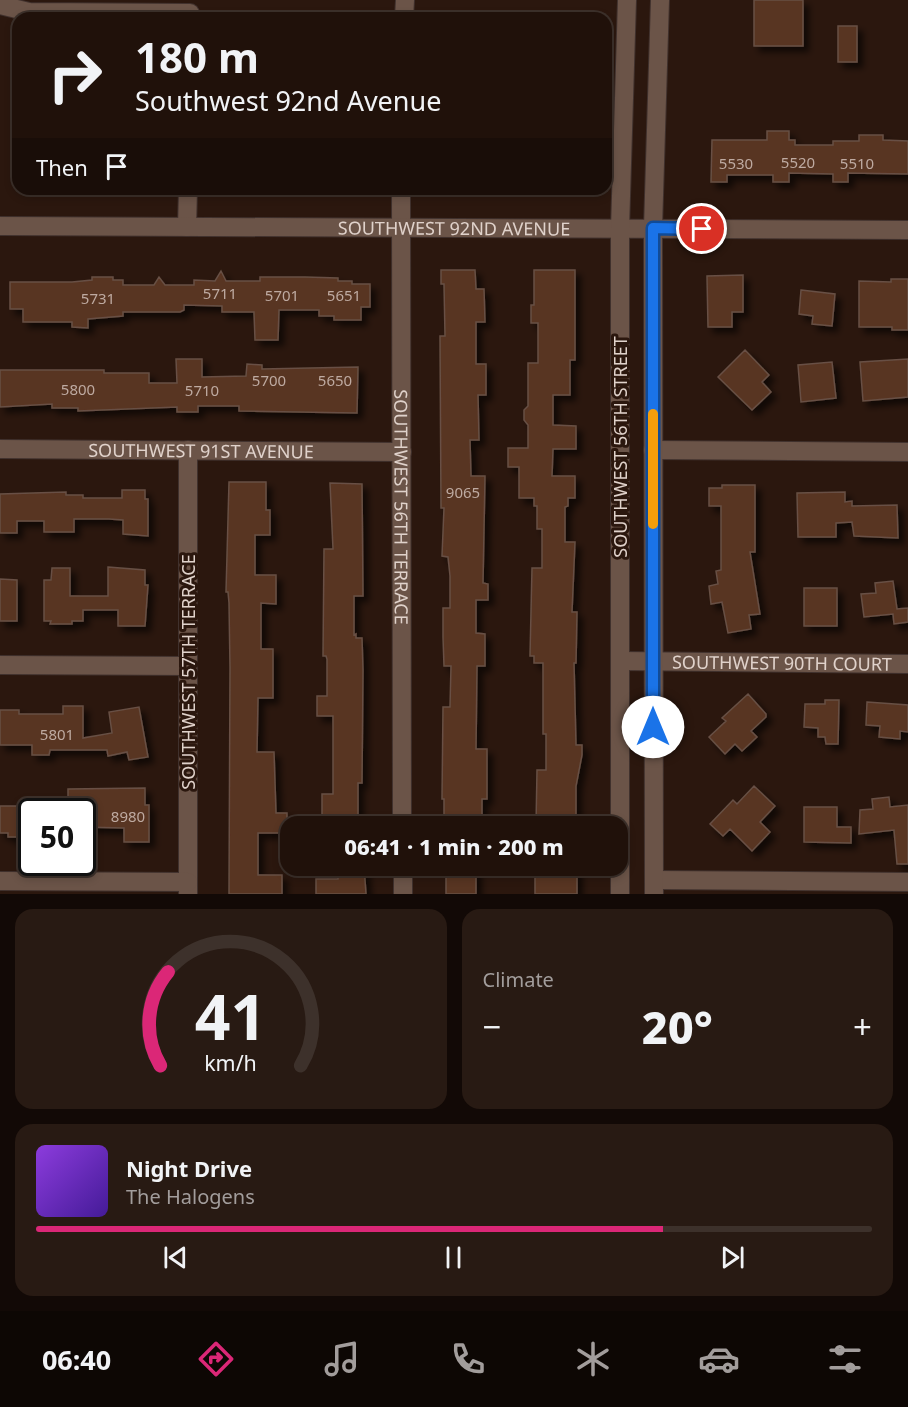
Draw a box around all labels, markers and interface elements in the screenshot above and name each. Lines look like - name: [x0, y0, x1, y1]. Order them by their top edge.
- text: 180 m: [135, 28, 259, 85]
- icon: right: [36, 36, 114, 114]
- text: Southwest 92nd Avenue: [135, 82, 441, 119]
- icon: arrive: [100, 150, 133, 183]
- text: Then: [36, 152, 88, 182]
- house number: 5520: [781, 152, 815, 172]
- house number: 5530: [719, 153, 753, 173]
- house number: 5510: [840, 153, 874, 173]
- pin: [676, 203, 727, 254]
- icon: arrive: [685, 212, 718, 245]
- street label: SOUTHWEST 92ND AVENUE: [338, 215, 570, 241]
- house number: 5711: [203, 283, 237, 303]
- house number: 5701: [265, 285, 299, 305]
- house number: 5651: [327, 285, 361, 305]
- house number: 5731: [81, 288, 115, 308]
- street label: SOUTHWEST 56TH STREET: [608, 336, 632, 558]
- house number: 5700: [252, 370, 286, 390]
- house number: 5650: [318, 370, 352, 390]
- house number: 5800: [61, 379, 95, 399]
- house number: 5710: [185, 380, 219, 400]
- street label: SOUTHWEST 56TH TERRACE: [389, 389, 414, 625]
- street label: SOUTHWEST 91ST AVENUE: [88, 438, 314, 463]
- house number: 9065: [446, 482, 480, 502]
- street label: SOUTHWEST 57TH TERRACE: [176, 554, 200, 790]
- street label: SOUTHWEST 90TH COURT: [672, 650, 892, 676]
- position arrow: [621, 695, 685, 759]
- house number: 5801: [40, 724, 74, 744]
- speed limit sign: 50: [18, 798, 96, 876]
- house number: 8980: [111, 806, 145, 826]
- text: 06:41 · 1 min · 200 m: [344, 831, 564, 861]
- text: Climate: [483, 966, 554, 993]
- text: 41: [195, 973, 266, 1058]
- text: 20°: [642, 996, 713, 1057]
- text: −: [483, 1004, 501, 1049]
- text: +: [853, 1004, 872, 1049]
- text: km/h: [204, 1048, 257, 1077]
- text: Night Drive: [126, 1153, 252, 1183]
- text: The Halogens: [126, 1183, 255, 1210]
- icon: previous: [159, 1241, 192, 1274]
- icon: pause: [437, 1241, 470, 1274]
- icon: next: [716, 1241, 749, 1274]
- icon: directions: [195, 1338, 237, 1380]
- icon: music: [321, 1338, 363, 1380]
- icon: phone: [447, 1338, 489, 1380]
- icon: climate: [572, 1338, 614, 1380]
- icon: car: [698, 1338, 740, 1380]
- icon: filters: [824, 1338, 866, 1380]
- text: 06:40: [42, 1341, 111, 1378]

